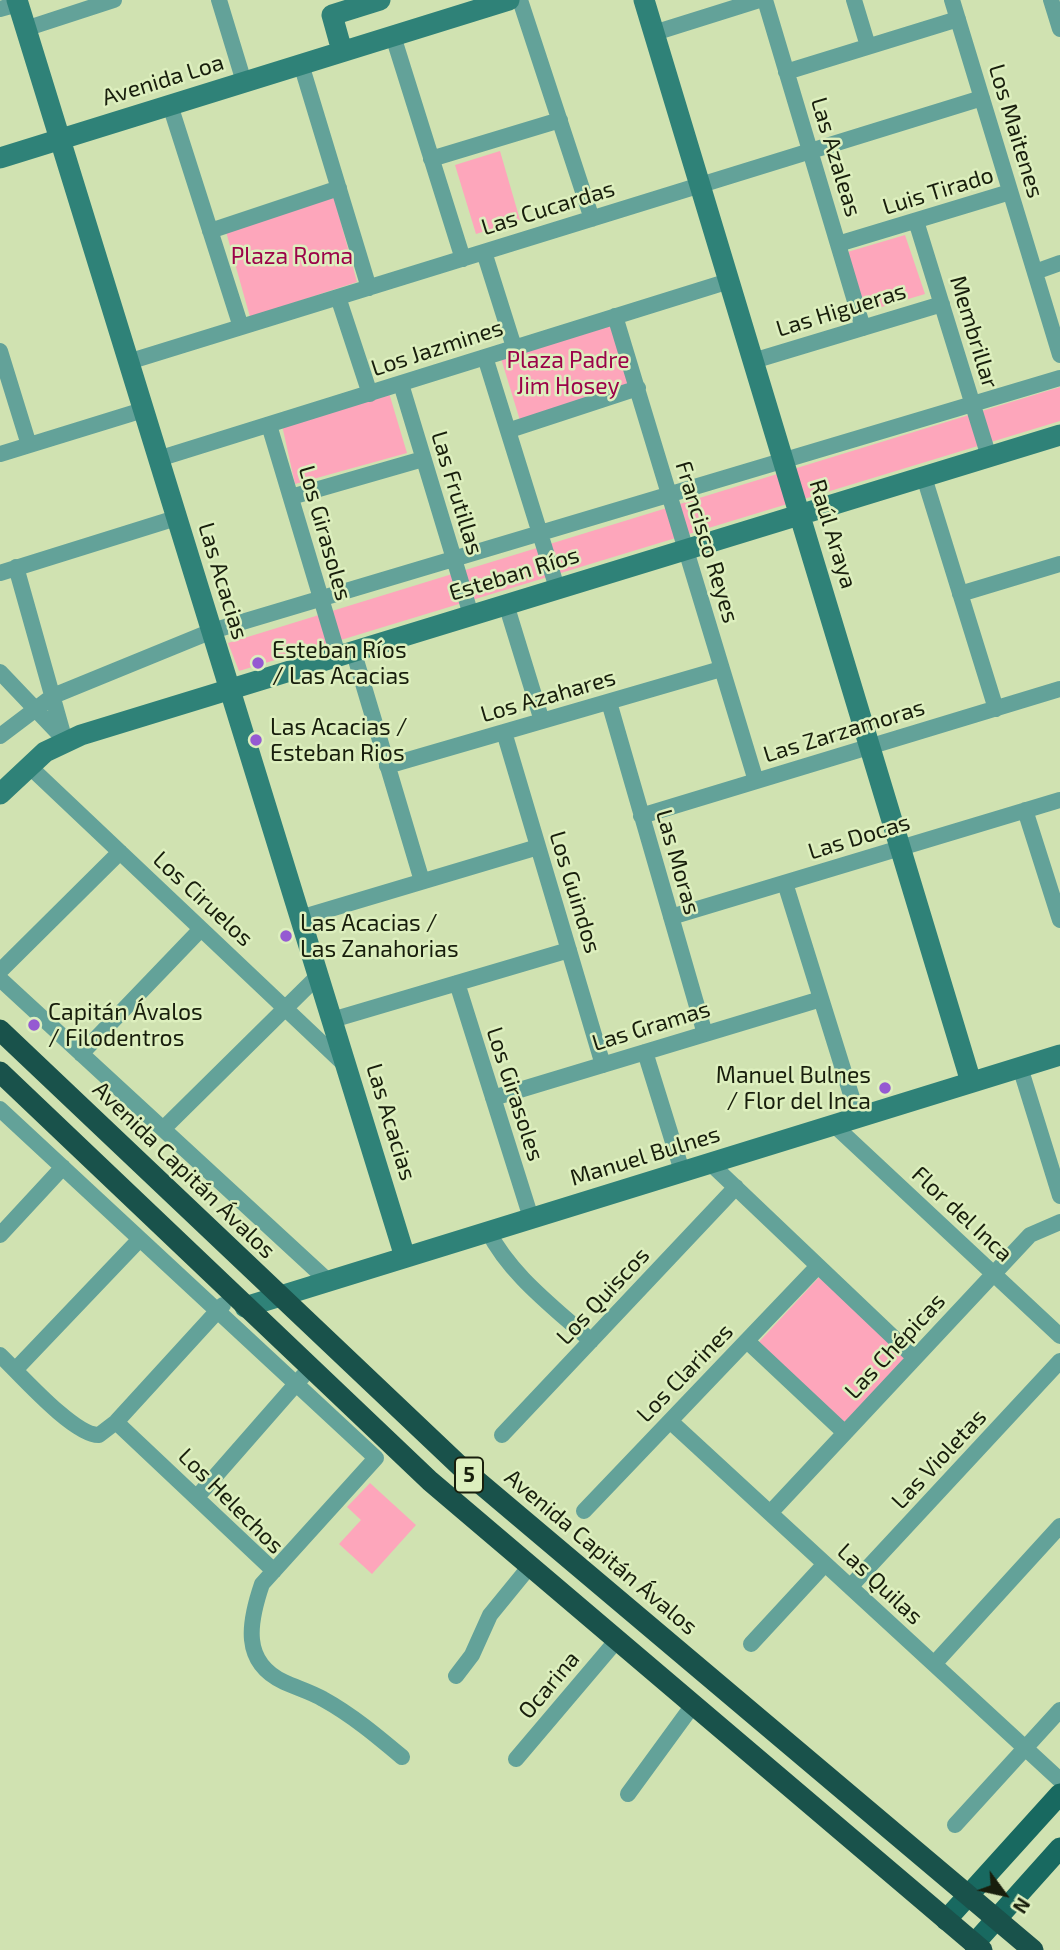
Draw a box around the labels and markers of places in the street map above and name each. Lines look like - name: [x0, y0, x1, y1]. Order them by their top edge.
- place label: Esteban Ríos / Las Acacias: [272, 636, 410, 690]
- marker: Esteban Ríos / Las Acacias: [250, 655, 266, 671]
- place label: Las Acacias / Esteban Rios: [270, 713, 408, 767]
- marker: Las Acacias / Esteban Rios: [248, 732, 264, 748]
- place label: Las Acacias / Las Zanahorias: [300, 909, 459, 963]
- marker: Las Acacias / Las Zanahorias: [278, 928, 294, 944]
- place label: Capitán Ávalos / Filodentros: [48, 998, 203, 1052]
- marker: Capitán Ávalos / Filodentros: [26, 1017, 42, 1033]
- place label: Manuel Bulnes / Flor del Inca: [716, 1061, 871, 1115]
- marker: Manuel Bulnes / Flor del Inca: [877, 1080, 893, 1096]

